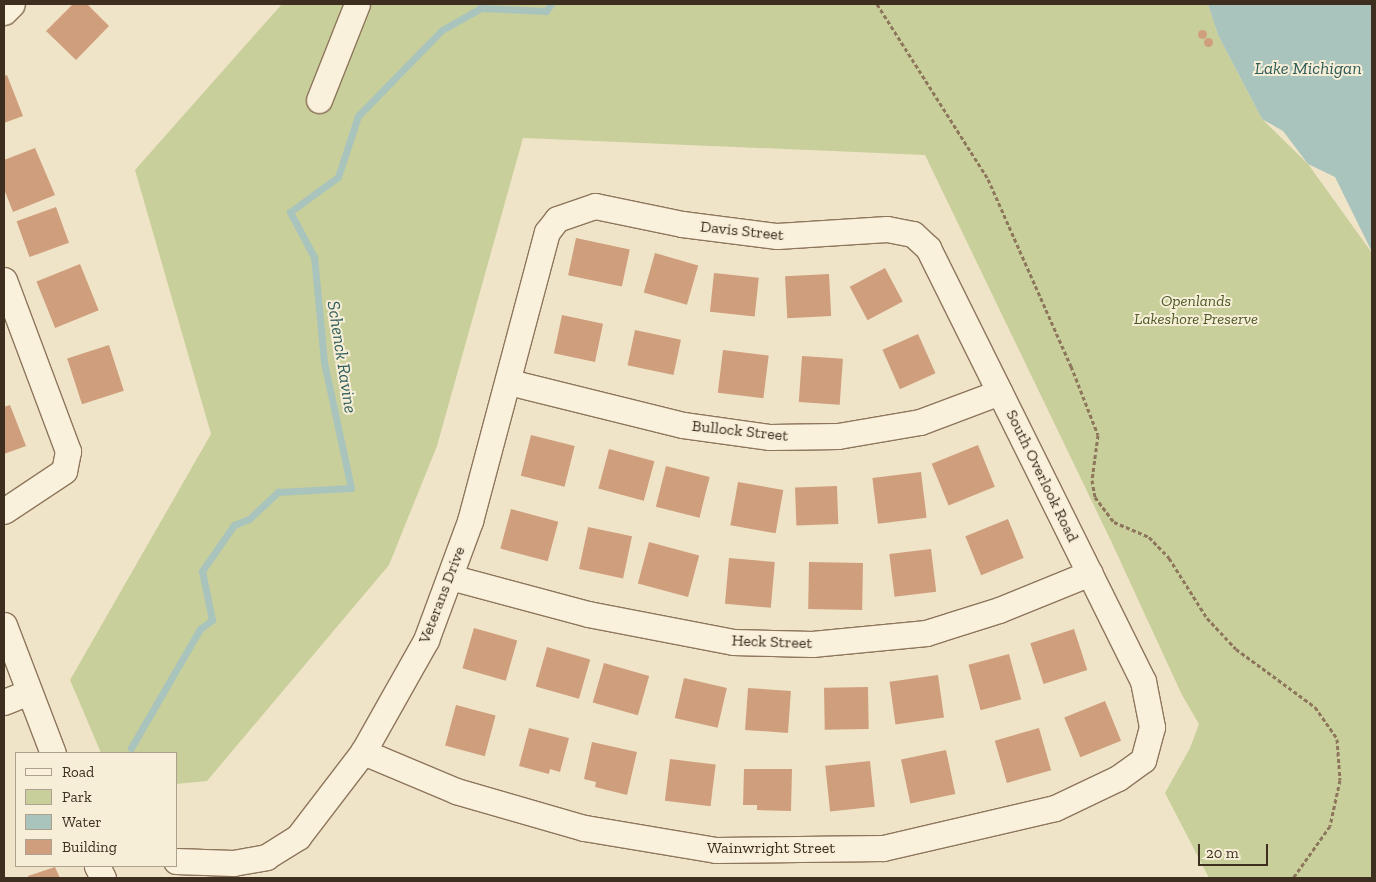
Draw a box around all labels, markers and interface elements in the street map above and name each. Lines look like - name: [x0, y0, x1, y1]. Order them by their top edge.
- water label: Lake Michigan: [1254, 57, 1362, 79]
- street label: Davis Street: [699, 217, 785, 245]
- park label: Openlands Lakeshore Preserve: [1134, 291, 1258, 329]
- water label: Schenck Ravine: [322, 299, 362, 415]
- street label: South Overlook Road: [1002, 407, 1082, 545]
- street label: Bullock Street: [691, 416, 789, 446]
- street label: Veterans Drive: [415, 544, 469, 646]
- street label: Heck Street: [731, 631, 813, 653]
- legend: [15, 752, 178, 867]
- text: Road: [62, 763, 94, 781]
- text: Park: [62, 788, 92, 806]
- text: Water: [62, 813, 102, 831]
- scale bar: [1201, 834, 1271, 866]
- text: Building: [62, 838, 117, 856]
- street label: Wainwright Street: [707, 838, 835, 858]
- text: 20 m: [1206, 844, 1239, 862]

